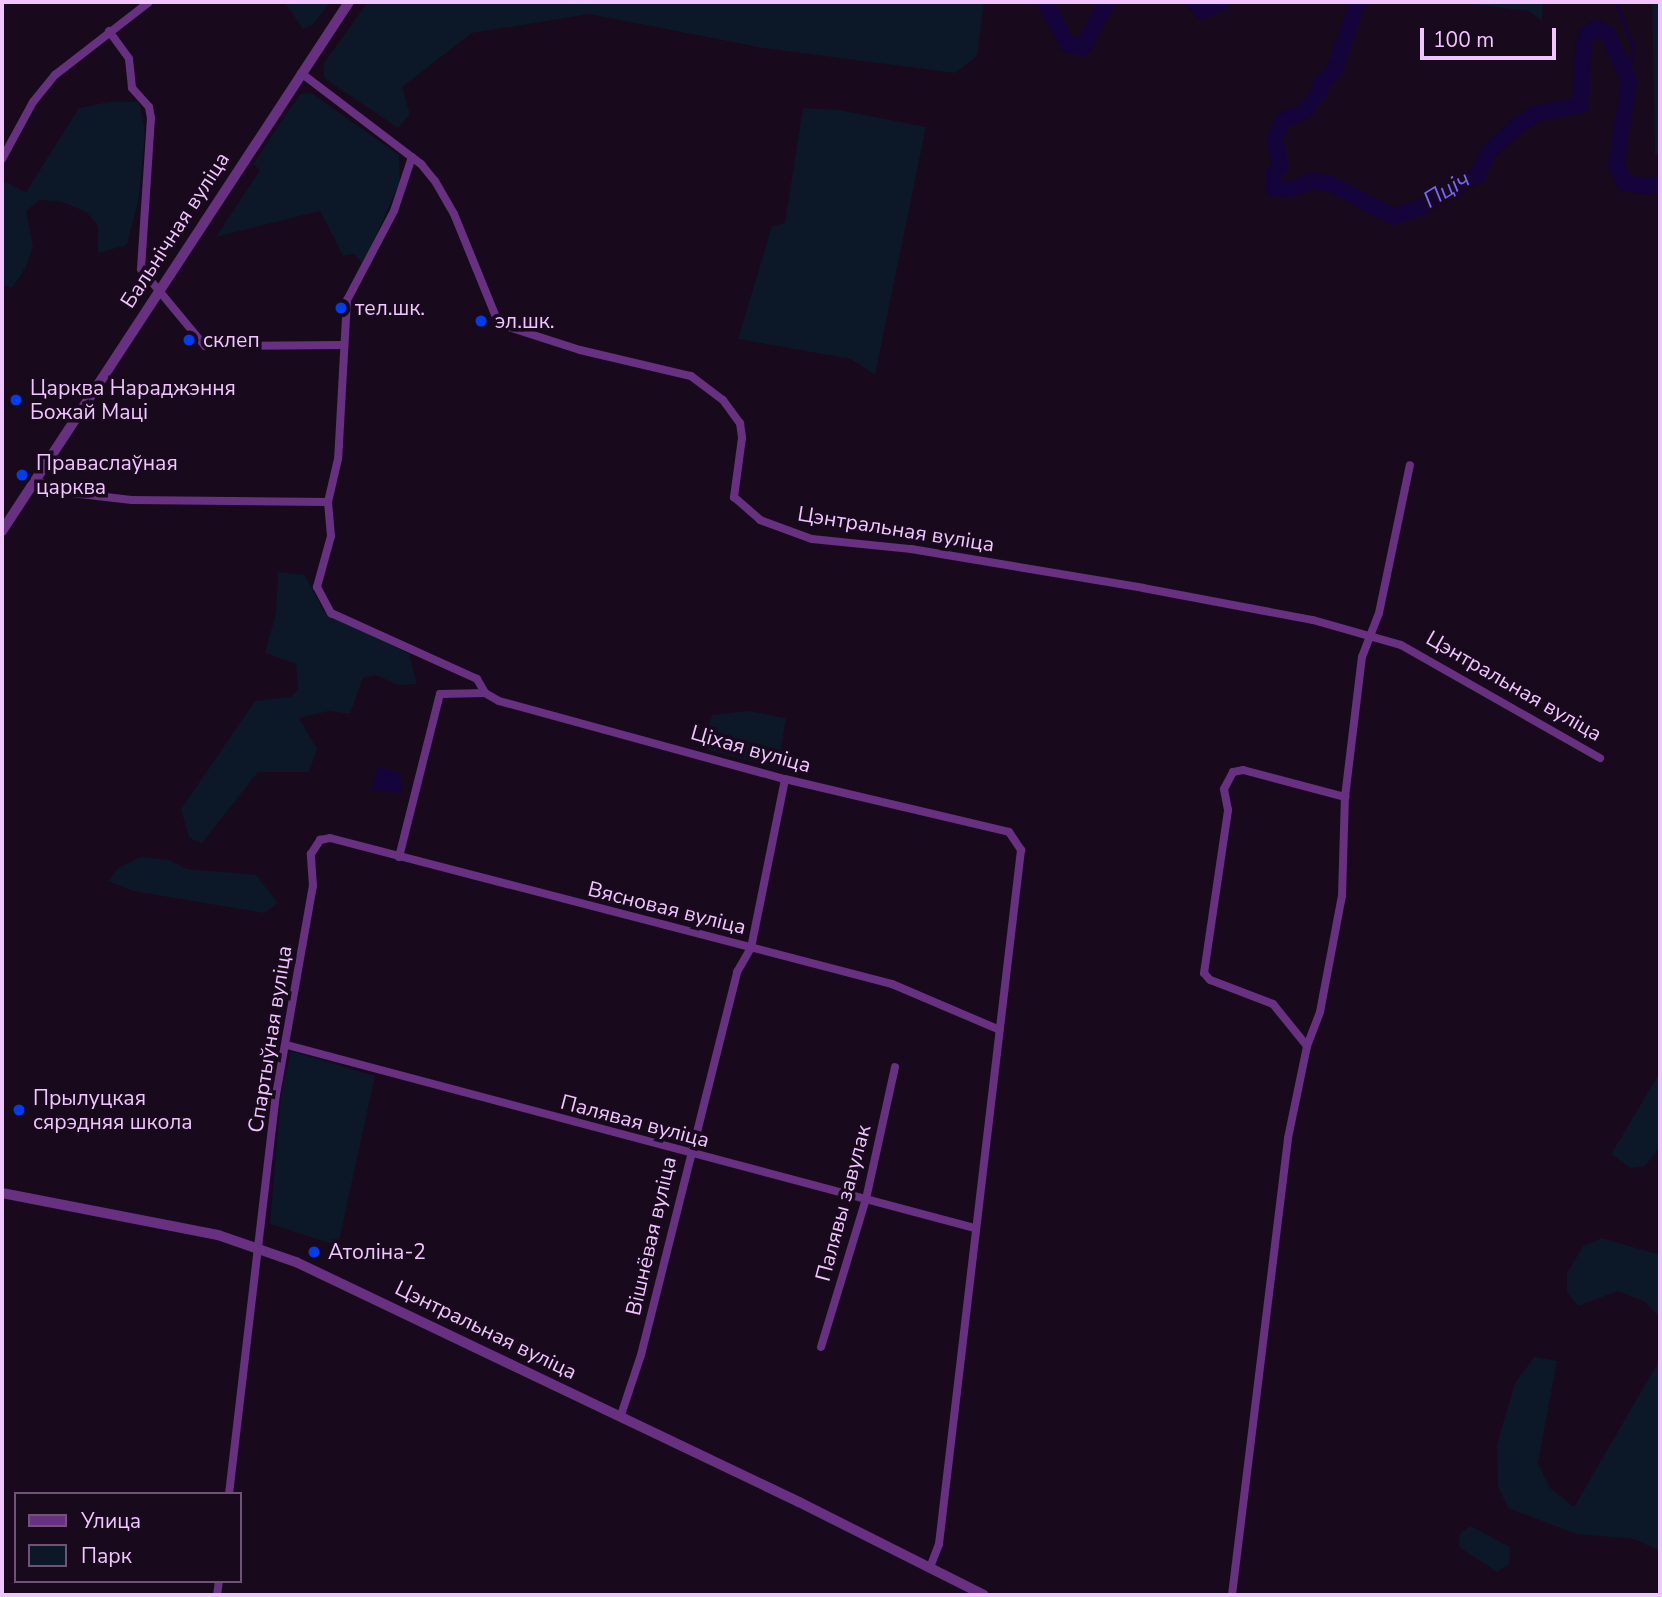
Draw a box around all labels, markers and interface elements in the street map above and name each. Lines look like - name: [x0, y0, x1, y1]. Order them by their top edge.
- scale bar: [1424, 14, 1560, 58]
- text: 100 m: [1433, 26, 1494, 54]
- street label: Бальнічная вуліца: [115, 147, 235, 313]
- water label: Пціч: [1419, 165, 1475, 215]
- place label: тел.шк.: [355, 295, 425, 321]
- marker: тел.шк.: [333, 300, 349, 316]
- place label: эл.шк.: [495, 308, 555, 334]
- marker: эл.шк.: [473, 313, 489, 329]
- place label: склеп: [203, 327, 260, 353]
- marker: склеп: [181, 332, 197, 348]
- place label: Царква Нараджэння Божай Маці: [30, 375, 236, 425]
- marker: Царква Нараджэння Божай Маці: [8, 392, 24, 408]
- place label: Праваслаўная царква: [36, 450, 178, 500]
- marker: Праваслаўная царква: [14, 467, 30, 483]
- street label: Цэнтральная вуліца: [796, 501, 996, 557]
- street label: Цэнтральная вуліца: [1422, 625, 1606, 747]
- street label: Ціхая вуліца: [688, 720, 814, 778]
- street label: Вясновая вуліца: [585, 876, 749, 940]
- street label: Спартыўная вуліца: [243, 944, 297, 1134]
- place label: Прылуцкая сярэдняя школа: [33, 1085, 193, 1135]
- street label: Палявая вуліца: [558, 1089, 712, 1153]
- marker: Прылуцкая сярэдняя школа: [11, 1102, 27, 1118]
- street label: Палявы завулак: [810, 1122, 876, 1284]
- street label: Вішнёвая вуліца: [620, 1154, 682, 1318]
- place label: Атоліна-2: [328, 1239, 426, 1265]
- marker: Атоліна-2: [306, 1244, 322, 1260]
- street label: Цэнтральная вуліца: [391, 1275, 581, 1385]
- legend: [14, 1492, 242, 1583]
- text: Улица: [81, 1507, 141, 1535]
- text: Парк: [81, 1542, 132, 1570]

